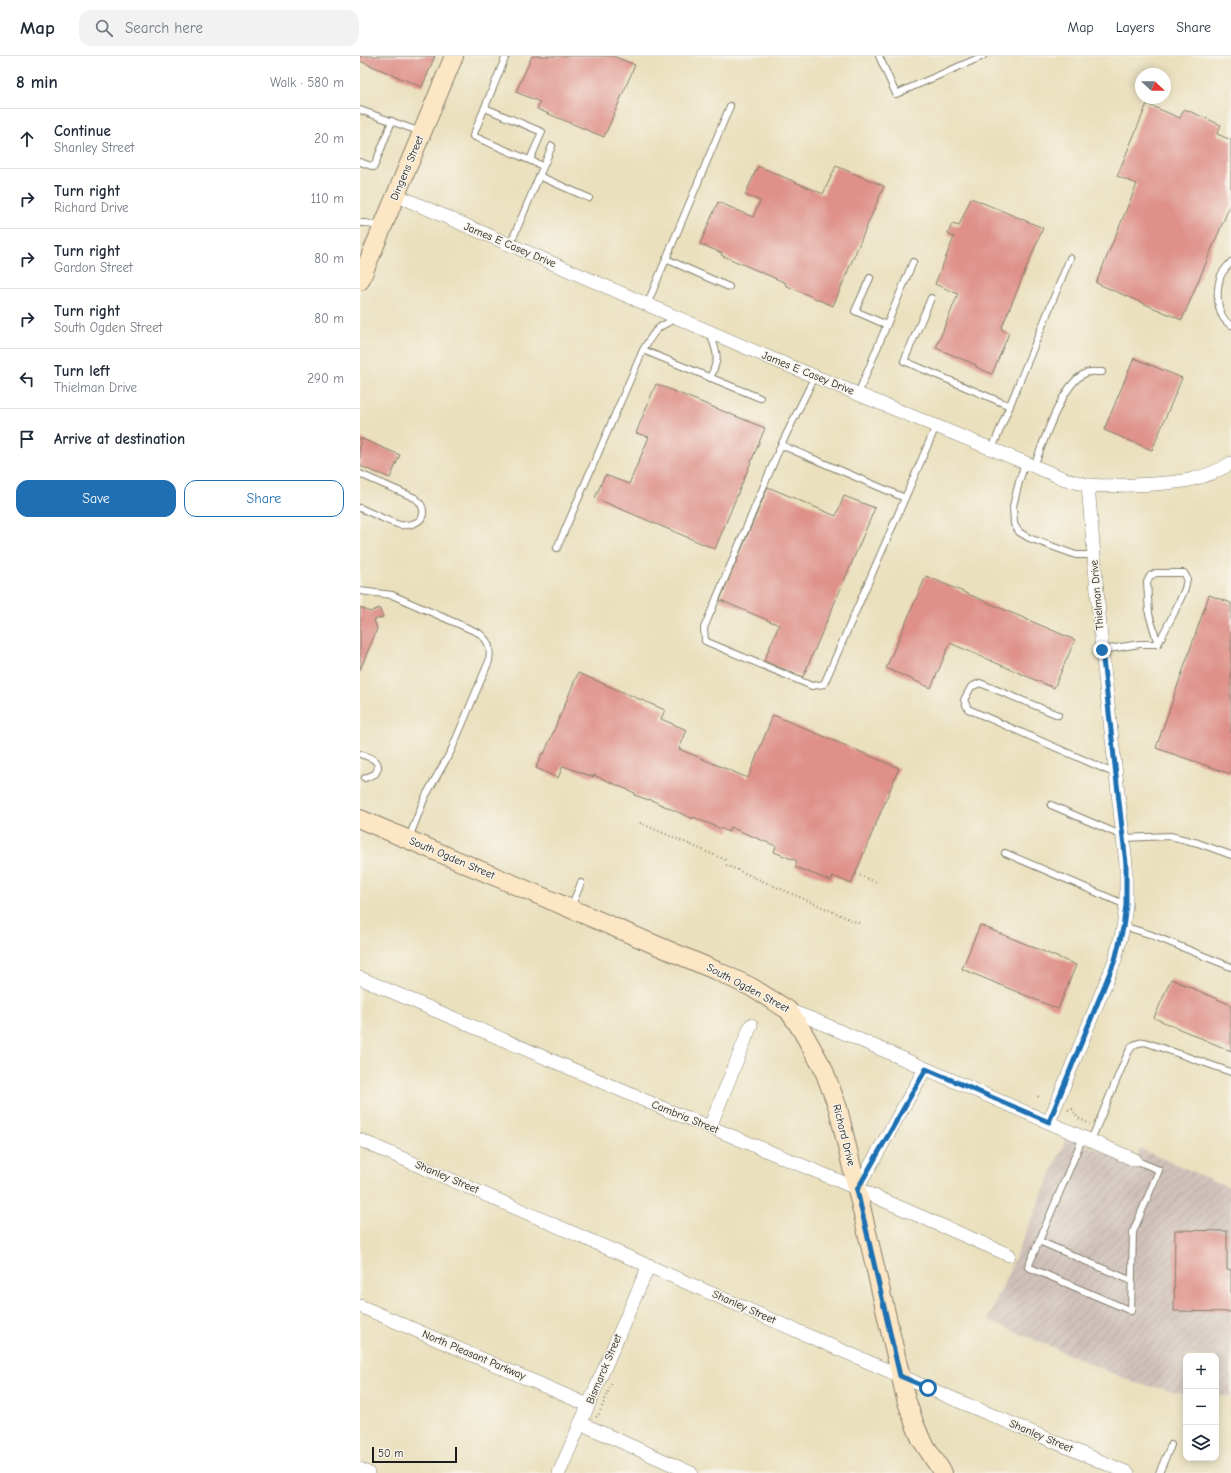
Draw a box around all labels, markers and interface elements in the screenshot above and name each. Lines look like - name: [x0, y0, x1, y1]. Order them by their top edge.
- search box: [79, 10, 359, 46]
- text: Map: [20, 17, 55, 39]
- icon: search: [93, 17, 115, 39]
- text: Search here: [125, 19, 203, 37]
- text: Map: [1067, 19, 1094, 36]
- text: Layers: [1116, 19, 1154, 36]
- text: Share: [1176, 19, 1211, 36]
- north arrow: [1135, 68, 1171, 104]
- text: 8 min: [16, 73, 58, 92]
- text: Walk · 580 m: [270, 75, 344, 90]
- text: Continue: [54, 122, 111, 140]
- icon: ahead: [16, 128, 38, 150]
- text: 20 m: [314, 131, 344, 146]
- street label: Dingens Street: [388, 133, 427, 202]
- text: Shanley Street: [54, 140, 134, 155]
- text: Turn right: [54, 182, 120, 200]
- icon: right: [16, 188, 38, 210]
- text: 110 m: [311, 191, 344, 206]
- text: Richard Drive: [54, 200, 129, 215]
- street label: James E Casey Drive: [462, 220, 558, 270]
- text: Turn right: [54, 242, 120, 260]
- icon: right: [16, 248, 38, 270]
- text: 80 m: [314, 251, 344, 266]
- text: Gardon Street: [54, 260, 133, 275]
- text: Turn right: [54, 302, 120, 320]
- icon: right: [16, 308, 38, 330]
- text: 80 m: [314, 311, 344, 326]
- text: South Ogden Street: [54, 320, 162, 335]
- street label: James E Casey Drive: [760, 349, 857, 398]
- text: Turn left: [54, 362, 110, 380]
- icon: left: [16, 368, 38, 390]
- text: 290 m: [307, 371, 344, 386]
- text: Thielman Drive: [54, 380, 137, 395]
- icon: arrive: [16, 428, 38, 450]
- text: Arrive at destination: [54, 430, 185, 448]
- button: Save: [16, 480, 176, 517]
- button: Share: [184, 480, 344, 517]
- street label: Thielman Drive: [1087, 559, 1107, 631]
- route end: [1093, 641, 1111, 659]
- street label: South Ogden Street: [407, 834, 498, 882]
- street label: South Ogden Street: [704, 961, 792, 1016]
- street label: Cambria Street: [650, 1098, 721, 1137]
- street label: Richard Drive: [830, 1103, 858, 1168]
- street label: Shanley Street: [413, 1158, 482, 1197]
- street label: Shanley Street: [710, 1287, 778, 1327]
- street label: North Pleasant Parkway: [420, 1327, 528, 1383]
- street label: Bismarck Street: [583, 1331, 625, 1406]
- map controls: [1183, 1353, 1219, 1461]
- button: +: [1183, 1353, 1219, 1389]
- route start: [919, 1379, 937, 1397]
- button: −: [1183, 1389, 1219, 1425]
- street label: Shanley Street: [1007, 1417, 1076, 1456]
- button: layers: [1183, 1425, 1219, 1461]
- scale bar: [372, 1445, 457, 1464]
- text: 50 m: [378, 1447, 403, 1460]

